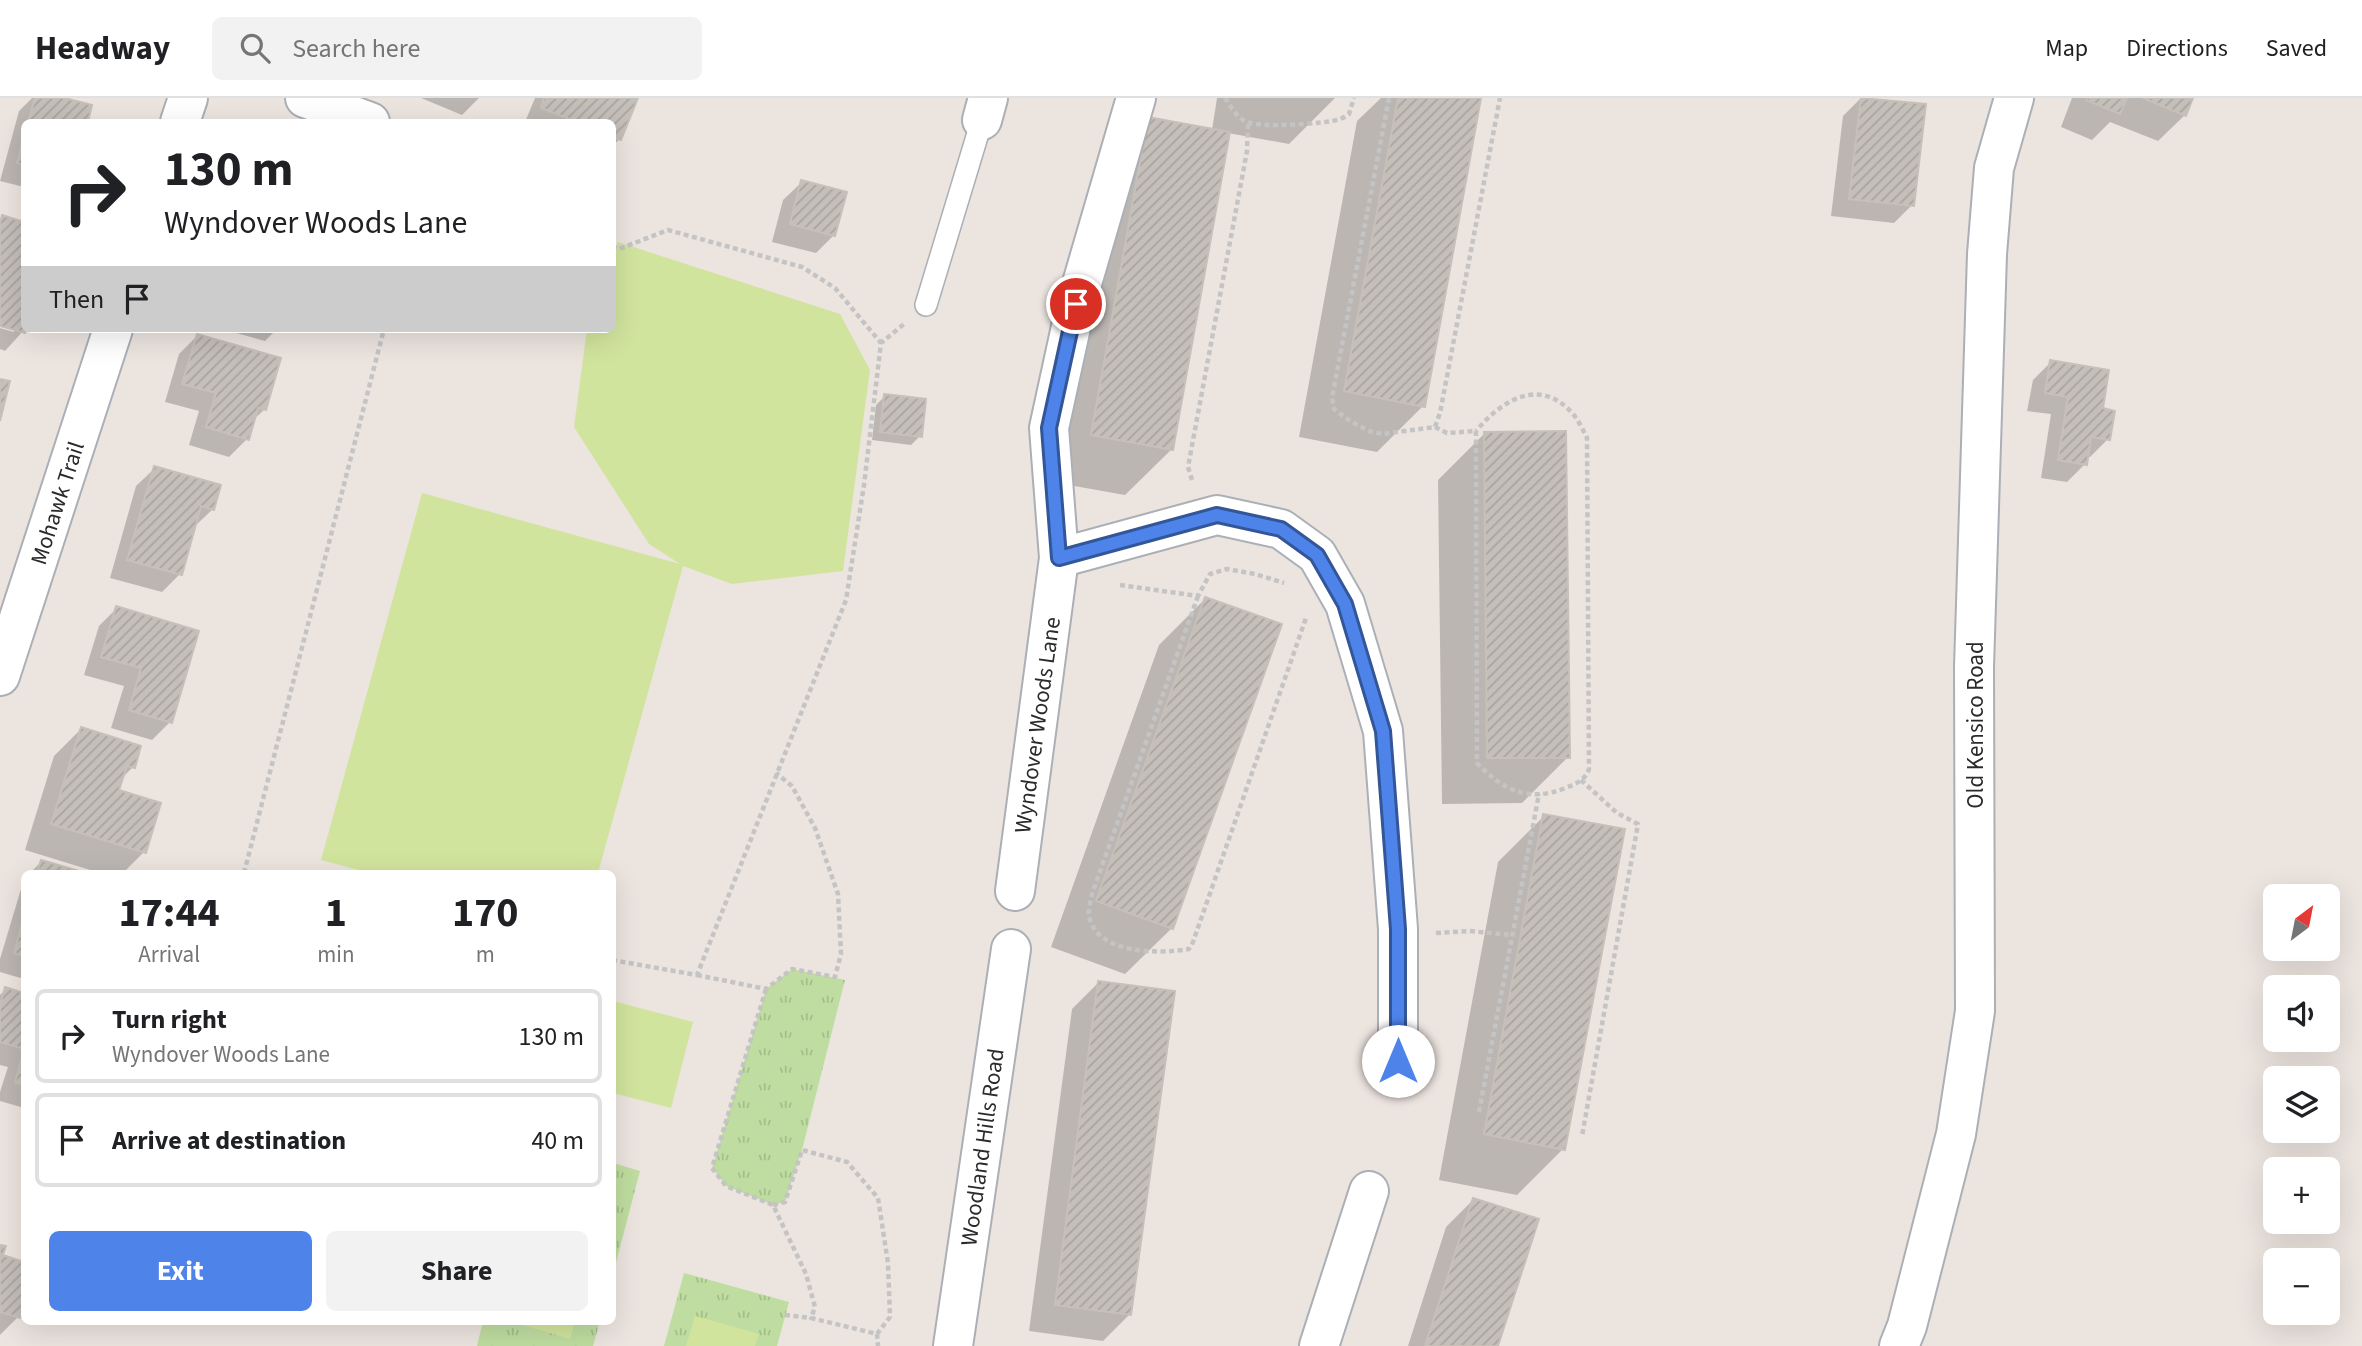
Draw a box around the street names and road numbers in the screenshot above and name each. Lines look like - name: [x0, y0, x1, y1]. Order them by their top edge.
- street label: Mohawk Trail: [22, 437, 93, 569]
- street label: Wyndover Woods Lane: [1006, 615, 1069, 835]
- street label: Old Kensico Road: [1959, 641, 1992, 809]
- street label: Woodland Hills Road: [952, 1046, 1013, 1248]

